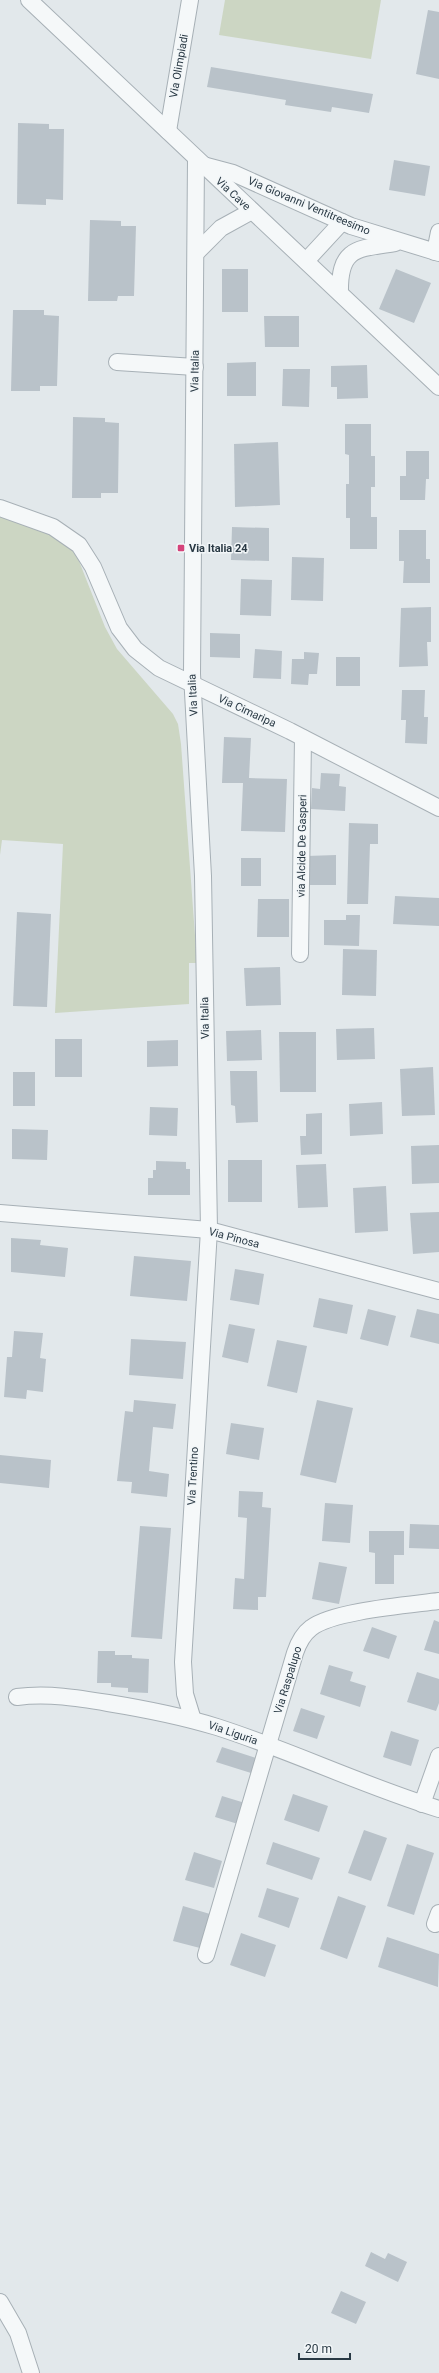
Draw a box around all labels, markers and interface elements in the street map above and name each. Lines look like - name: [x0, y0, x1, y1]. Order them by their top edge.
- street label: Via Olimpiadi: [167, 33, 191, 99]
- street label: Via Giovanni Ventitreesimo: [246, 174, 372, 238]
- street label: Via Cave: [213, 175, 253, 213]
- street label: Via Italia: [188, 350, 202, 392]
- place label: Via Italia 24: [189, 542, 248, 555]
- marker: Via Italia 24: [176, 543, 186, 553]
- street label: Via Italia: [185, 674, 201, 716]
- street label: Via Cimaripa: [216, 692, 278, 730]
- street label: via Alcide De Gasperi: [295, 794, 309, 898]
- street label: Via Italia: [198, 997, 212, 1039]
- street label: Via Pinosa: [207, 1225, 261, 1251]
- street label: Via Trentino: [185, 1446, 201, 1506]
- street label: Via Raspalupo: [272, 1645, 304, 1715]
- street label: Via Liguria: [206, 1718, 260, 1748]
- scale bar: [299, 2335, 350, 2361]
- text: 20 m: [305, 2342, 332, 2356]

